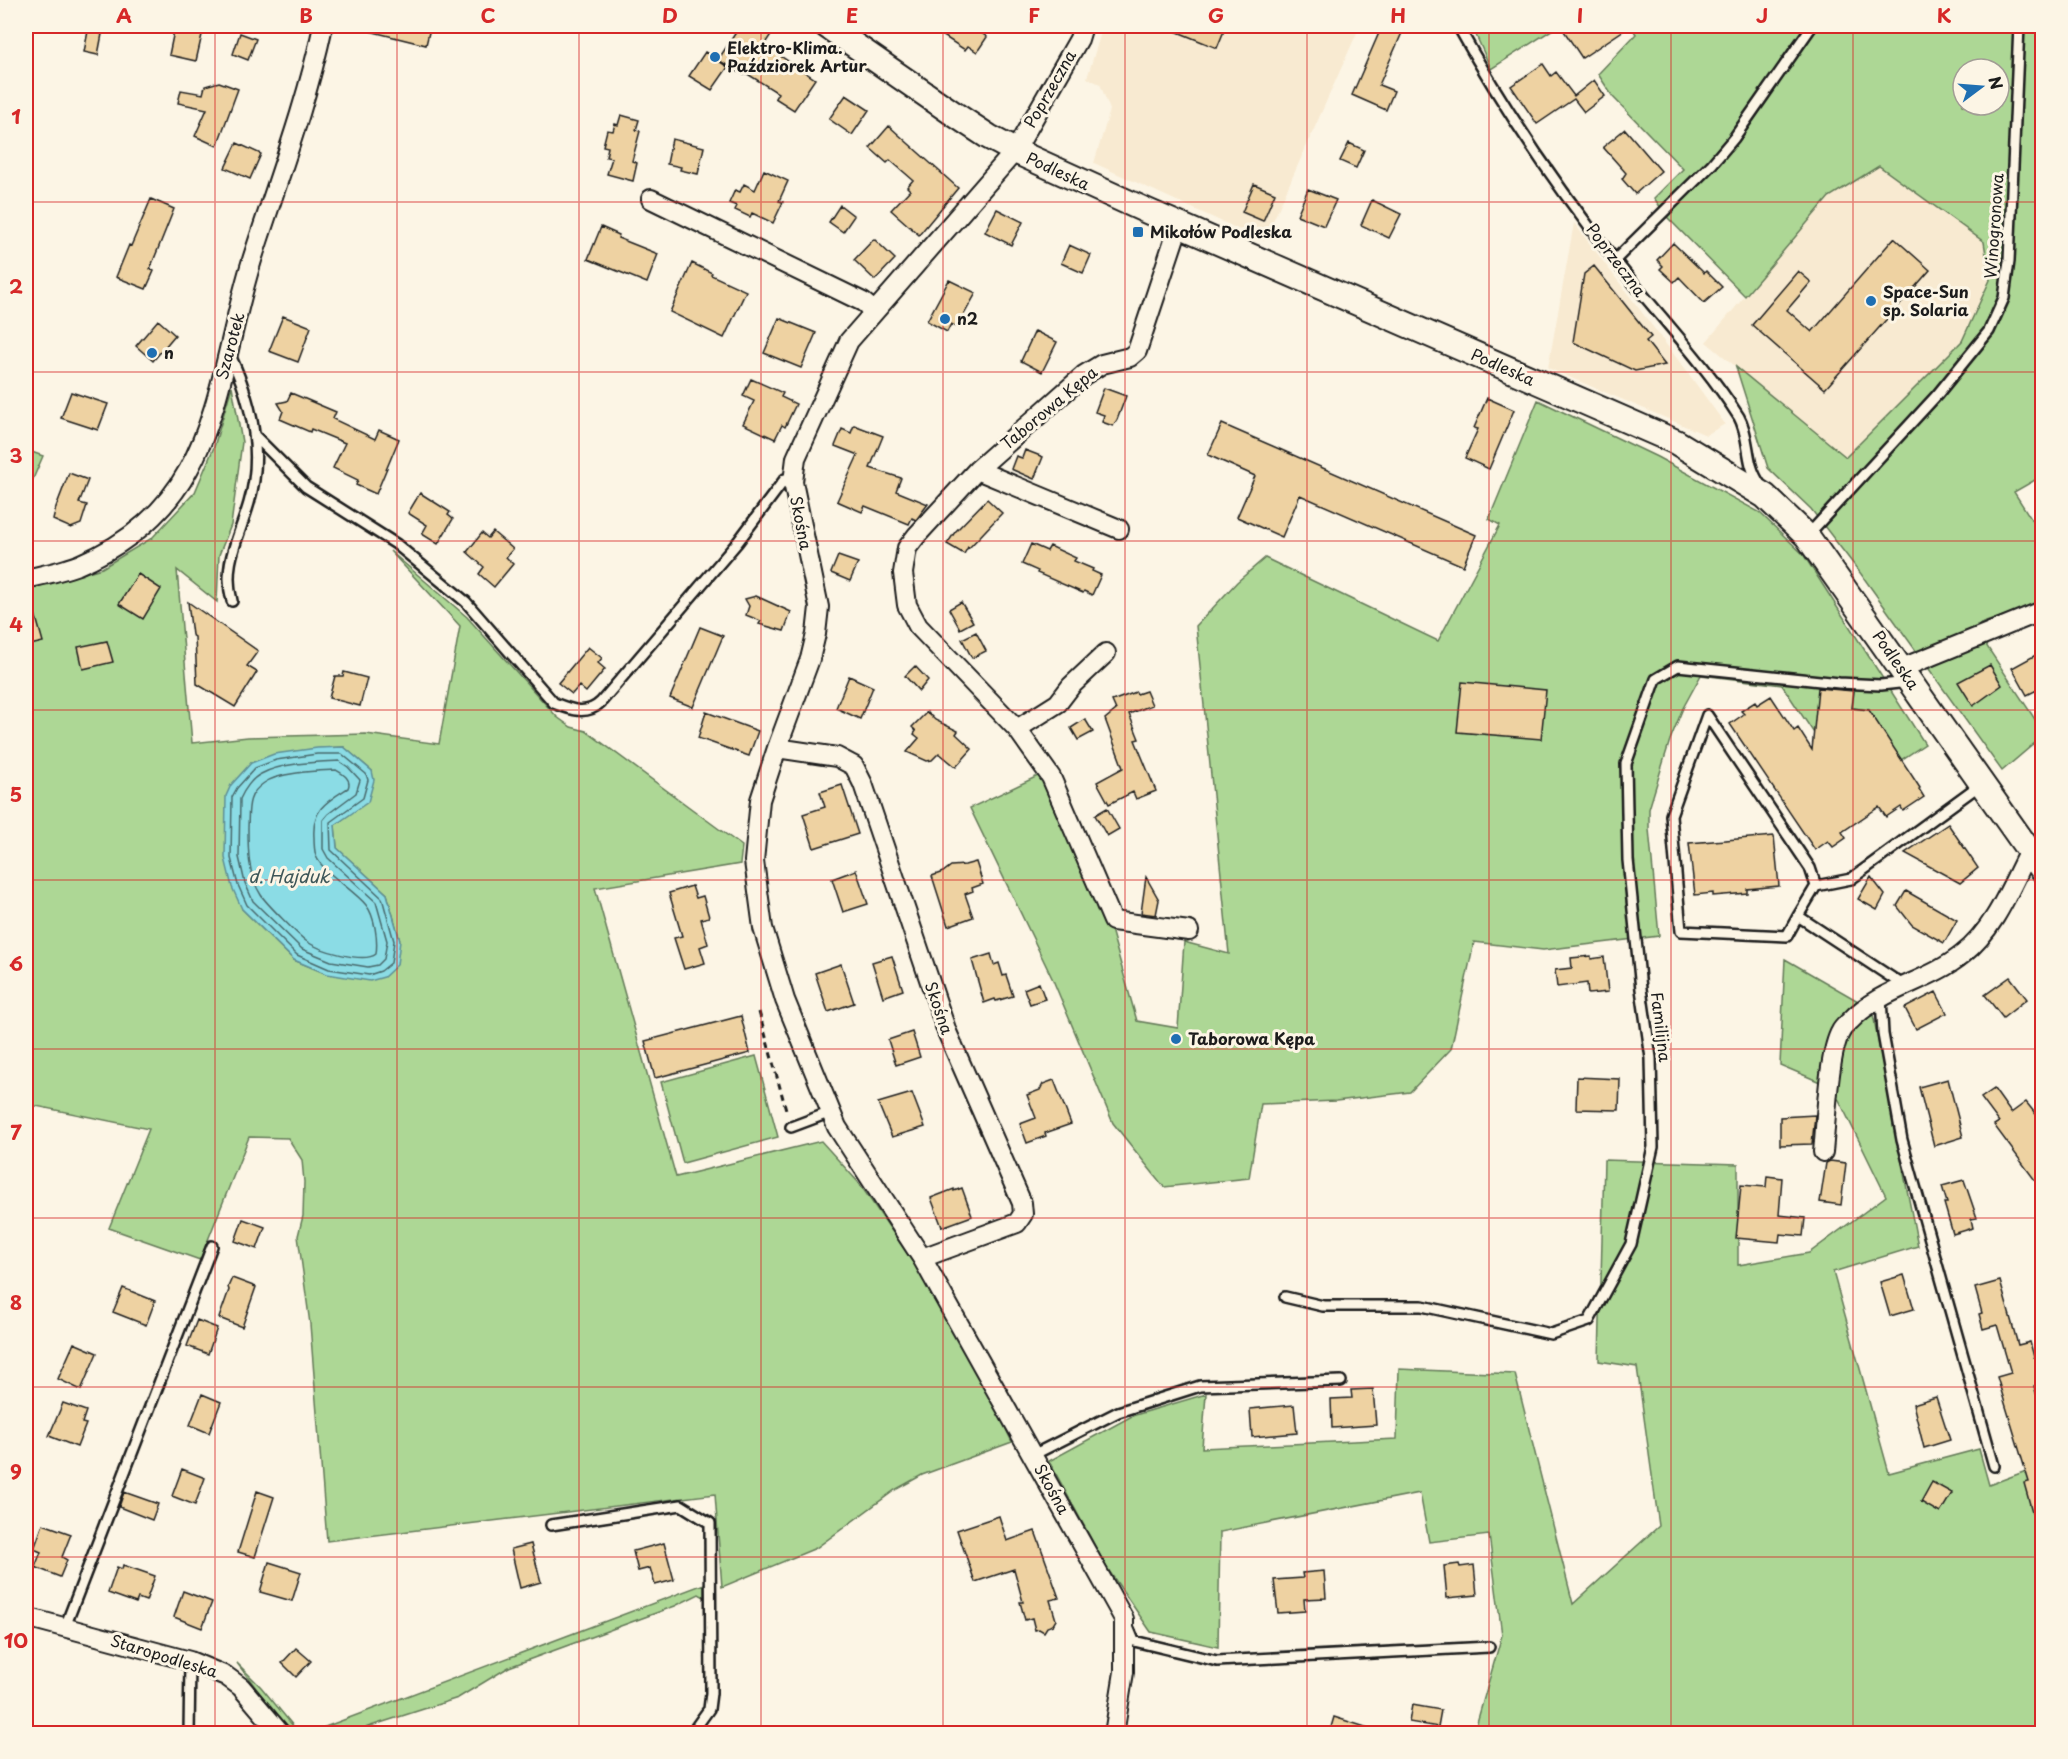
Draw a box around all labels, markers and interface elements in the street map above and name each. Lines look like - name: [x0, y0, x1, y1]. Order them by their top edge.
- text: A: [116, 0, 132, 30]
- text: B: [299, 0, 313, 30]
- text: C: [480, 0, 496, 30]
- text: D: [662, 0, 678, 30]
- text: E: [846, 0, 858, 30]
- text: F: [1028, 0, 1040, 30]
- text: G: [1208, 0, 1224, 30]
- text: H: [1390, 0, 1406, 30]
- text: I: [1577, 0, 1583, 30]
- text: J: [1756, 0, 1768, 30]
- text: K: [1937, 0, 1952, 30]
- place label: Elektro-Klima. Paździorek Artur: [727, 35, 867, 77]
- street label: Poprzeczna: [1017, 45, 1081, 132]
- marker: Elektro-Klima. Paździorek Artur: [708, 50, 722, 64]
- north arrow: [1951, 57, 2011, 117]
- text: N: [1983, 73, 2010, 92]
- text: 1: [11, 101, 21, 131]
- street label: Podleska: [1023, 145, 1094, 195]
- street label: Winogronowa: [1977, 172, 2009, 279]
- street label: Poprzeczna: [1581, 218, 1652, 301]
- place label: Mikołów Podleska: [1150, 219, 1292, 243]
- marker: Mikołów Podleska: [1131, 225, 1145, 239]
- text: 2: [9, 271, 23, 301]
- place label: Space-Sun sp. Solaria: [1883, 279, 1969, 321]
- marker: Space-Sun sp. Solaria: [1864, 294, 1878, 308]
- place label: n2: [957, 306, 978, 330]
- street label: Szarotek: [209, 309, 250, 382]
- marker: n2: [938, 312, 952, 326]
- place label: n: [164, 340, 174, 364]
- street label: Podleska: [1468, 341, 1539, 391]
- marker: n: [145, 346, 159, 360]
- street label: Taborowa Kępa: [995, 359, 1102, 455]
- text: 3: [9, 440, 23, 470]
- street label: Skośna: [785, 494, 819, 552]
- text: 4: [9, 609, 23, 639]
- street label: Podleska: [1868, 625, 1926, 694]
- text: 5: [10, 779, 22, 809]
- water label: d. Hajduk: [248, 862, 331, 889]
- text: 6: [9, 948, 23, 978]
- street label: Skośna: [920, 978, 960, 1037]
- street label: Familijna: [1646, 991, 1678, 1063]
- place label: Taborowa Kępa: [1188, 1026, 1315, 1050]
- marker: Taborowa Kępa: [1169, 1032, 1183, 1046]
- text: 7: [10, 1117, 22, 1147]
- text: 8: [10, 1287, 22, 1317]
- text: 9: [10, 1456, 22, 1486]
- street label: Skośna: [1029, 1459, 1077, 1518]
- text: 10: [4, 1625, 28, 1655]
- street label: Staropodleska: [108, 1627, 221, 1683]

